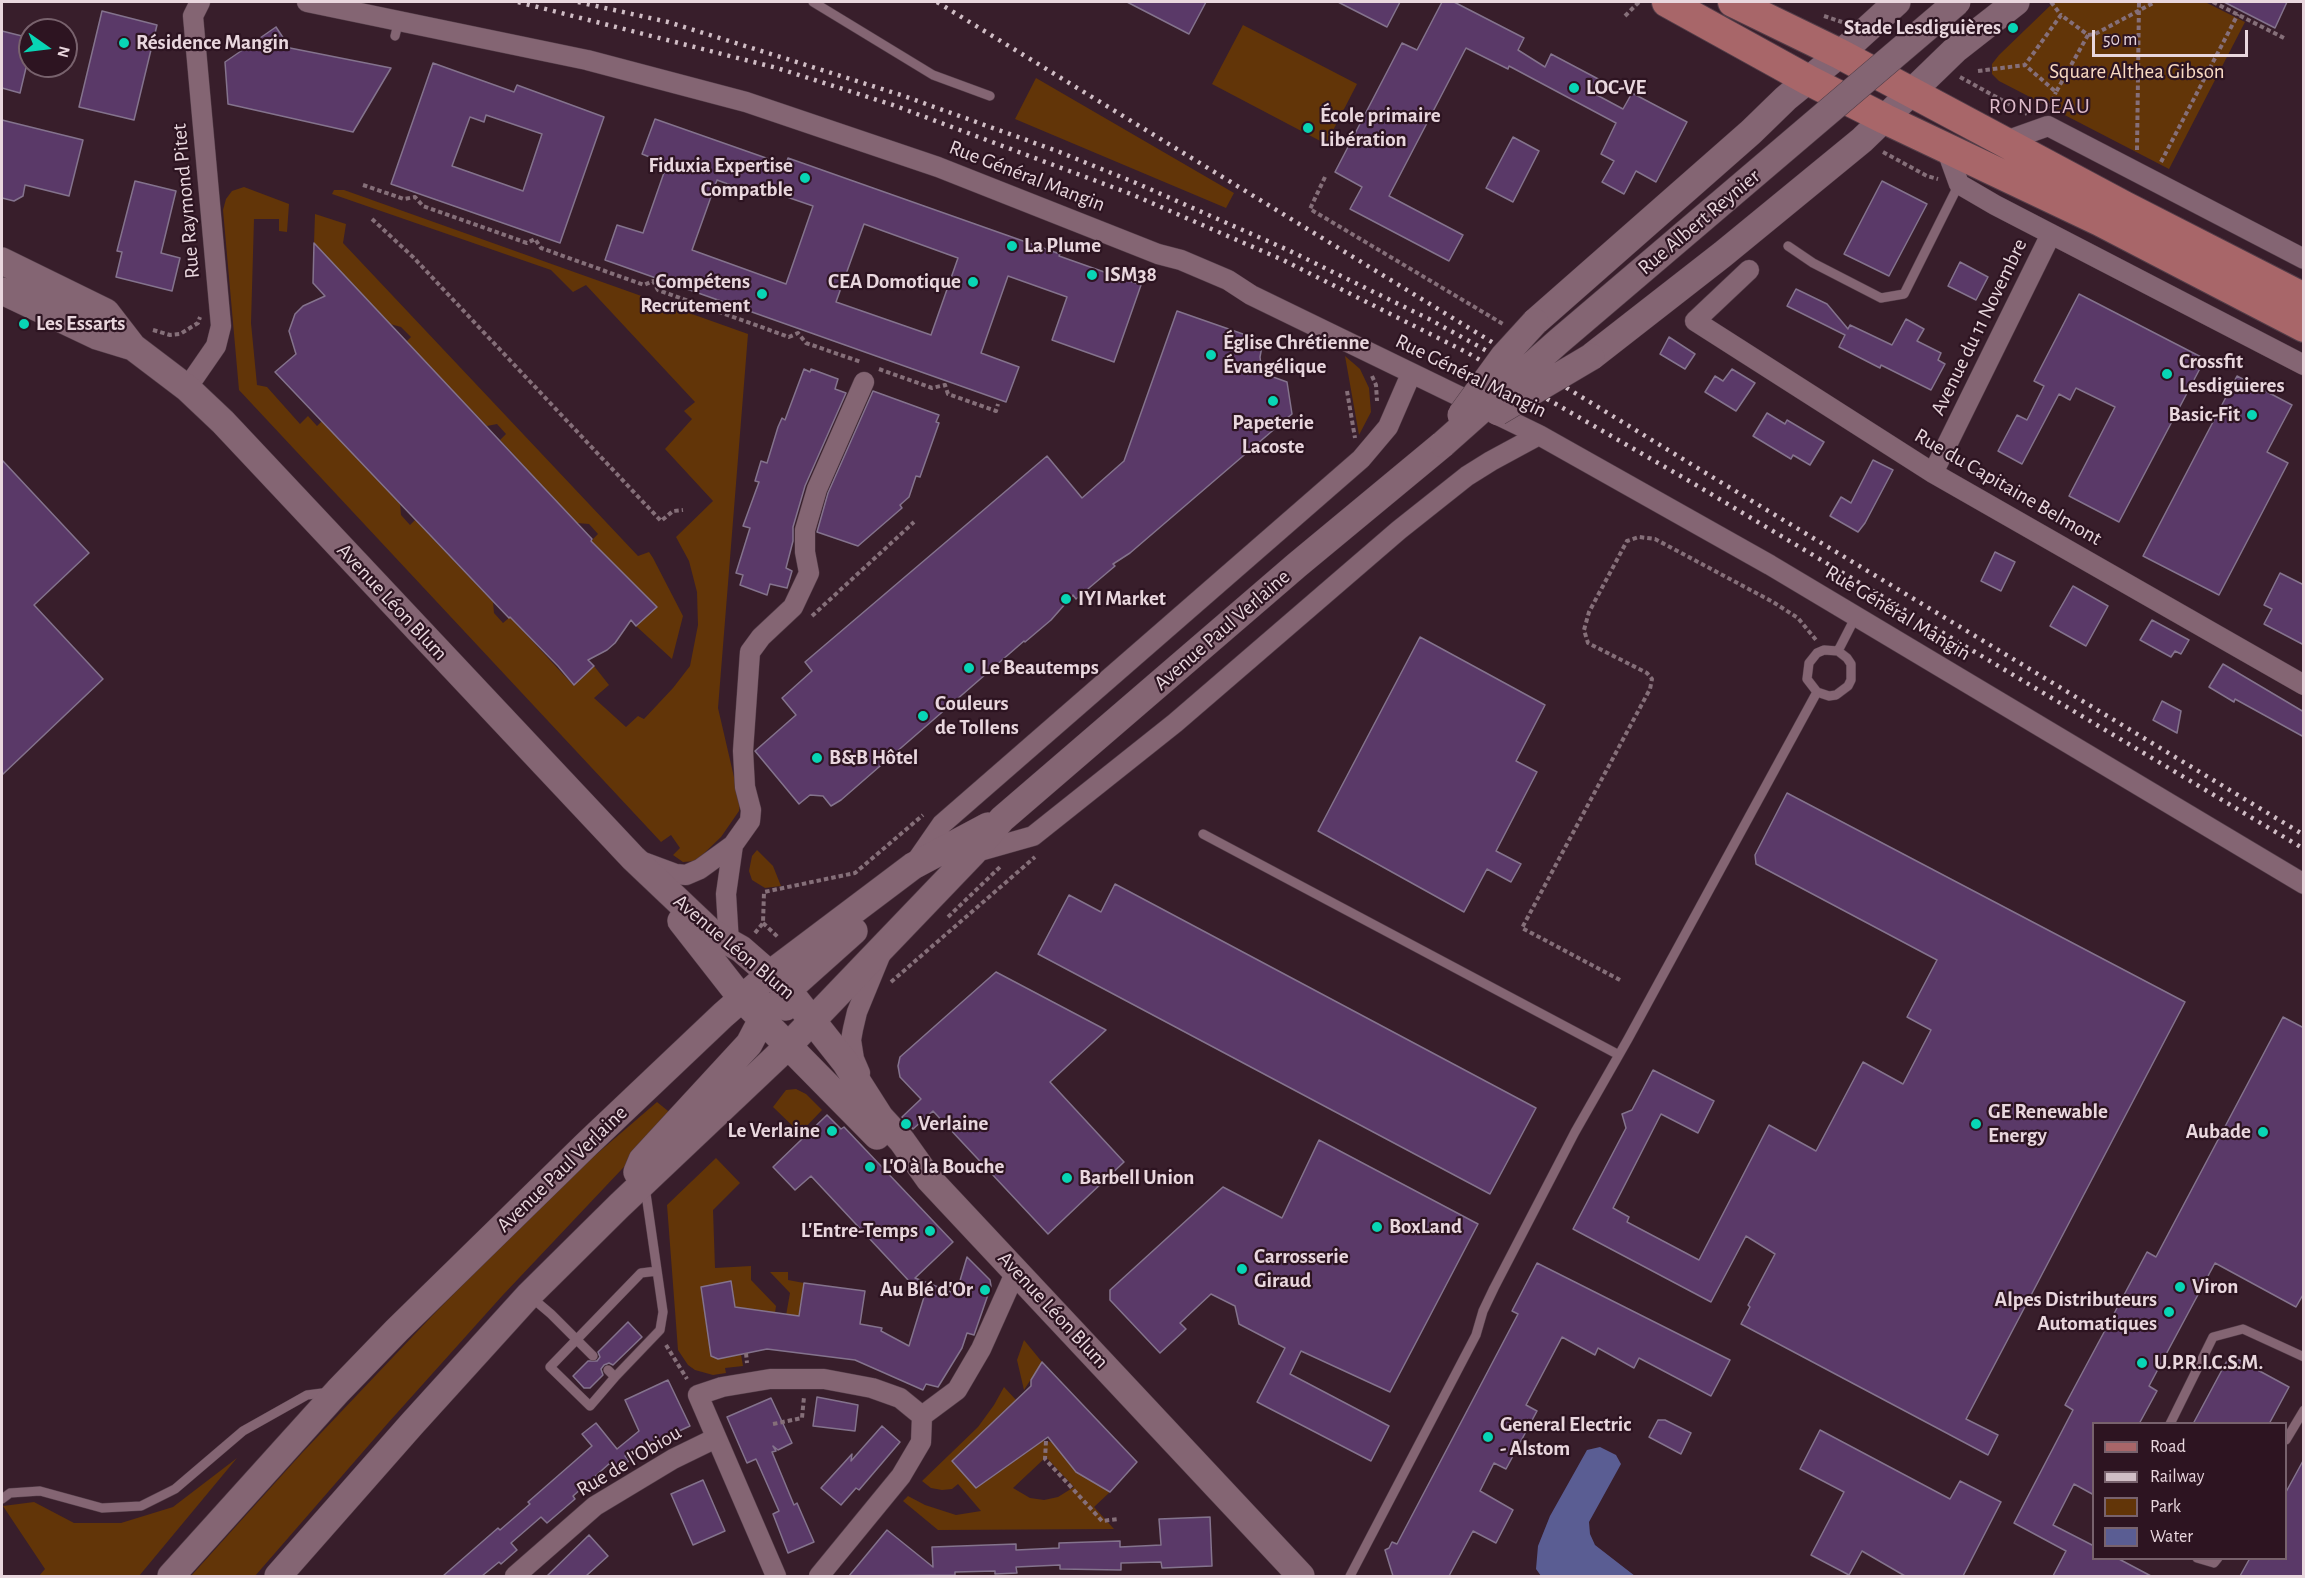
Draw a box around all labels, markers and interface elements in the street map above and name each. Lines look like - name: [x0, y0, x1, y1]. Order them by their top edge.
- place label: Stade Lesdiguières: [1844, 15, 2001, 41]
- north arrow: [18, 18, 78, 78]
- scale bar: [2095, 18, 2251, 56]
- marker: Stade Lesdiguières: [2006, 21, 2020, 35]
- place label: Résidence Mangin: [136, 30, 289, 56]
- text: 50 m: [2103, 31, 2137, 49]
- marker: Résidence Mangin: [117, 36, 131, 50]
- text: N: [54, 45, 73, 59]
- park label: Square Althea Gibson: [2049, 59, 2225, 85]
- place label: LOC-VE: [1586, 75, 1646, 101]
- marker: LOC-VE: [1567, 81, 1581, 95]
- district label: RONDEAU: [1989, 93, 2091, 119]
- place label: École primaire Libération: [1320, 103, 1441, 153]
- marker: École primaire Libération: [1301, 121, 1315, 135]
- street label: Rue Raymond Pitet: [167, 122, 205, 280]
- street label: Rue Général Mangin: [945, 135, 1109, 217]
- place label: Fiduxia Expertise Compatble: [648, 153, 793, 203]
- street label: Rue Albert Reynier: [1633, 164, 1765, 280]
- marker: Fiduxia Expertise Compatble: [798, 171, 812, 185]
- place label: La Plume: [1024, 233, 1101, 259]
- street label: Avenue du 11 Novembre: [1925, 234, 2033, 420]
- marker: La Plume: [1005, 239, 1019, 253]
- place label: ISM38: [1104, 262, 1157, 288]
- marker: ISM38: [1085, 268, 1099, 282]
- place label: Compétens Recrutement: [640, 269, 750, 319]
- place label: CEA Domotique: [828, 269, 961, 295]
- marker: CEA Domotique: [966, 275, 980, 289]
- marker: Compétens Recrutement: [755, 287, 769, 301]
- place label: Les Essarts: [36, 311, 125, 337]
- marker: Les Essarts: [17, 317, 31, 331]
- street label: Rue Général Mangin: [1391, 328, 1551, 424]
- place label: Église Chrétienne Évangélique: [1223, 330, 1370, 380]
- marker: Église Chrétienne Évangélique: [1204, 348, 1218, 362]
- place label: Crossfit Lesdiguieres: [2179, 349, 2285, 399]
- marker: Crossfit Lesdiguieres: [2160, 367, 2174, 381]
- marker: Papeterie Lacoste: [1266, 394, 1280, 408]
- place label: Basic-Fit: [2169, 402, 2240, 428]
- marker: Basic-Fit: [2245, 408, 2259, 422]
- place label: Papeterie Lacoste: [1232, 410, 1314, 460]
- street label: Rue du Capitaine Belmont: [1910, 423, 2106, 551]
- street label: Avenue Léon Blum: [331, 538, 453, 666]
- street label: Rue Général Mangin: [1821, 560, 1975, 666]
- street label: Avenue Paul Verlaine: [1149, 564, 1295, 696]
- place label: IYI Market: [1078, 586, 1166, 612]
- marker: IYI Market: [1059, 592, 1073, 606]
- place label: Le Beautemps: [981, 655, 1099, 681]
- marker: Le Beautemps: [962, 661, 976, 675]
- place label: Couleurs de Tollens: [935, 691, 1019, 741]
- marker: Couleurs de Tollens: [916, 709, 930, 723]
- place label: B&B Hôtel: [829, 745, 918, 771]
- marker: B&B Hôtel: [810, 751, 824, 765]
- street label: Avenue Léon Blum: [668, 889, 800, 1005]
- place label: GE Renewable Energy: [1988, 1099, 2108, 1149]
- street label: Avenue Paul Verlaine: [491, 1100, 633, 1238]
- place label: Verlaine: [918, 1111, 988, 1137]
- marker: Verlaine: [899, 1117, 913, 1131]
- marker: GE Renewable Energy: [1969, 1117, 1983, 1131]
- place label: Le Verlaine: [727, 1118, 820, 1144]
- place label: Aubade: [2186, 1119, 2251, 1145]
- marker: Le Verlaine: [825, 1124, 839, 1138]
- marker: Aubade: [2256, 1125, 2270, 1139]
- place label: L'O à la Bouche: [882, 1154, 1004, 1180]
- marker: L'O à la Bouche: [863, 1160, 877, 1174]
- place label: Barbell Union: [1079, 1165, 1194, 1191]
- marker: Barbell Union: [1060, 1171, 1074, 1185]
- place label: BoxLand: [1389, 1214, 1462, 1240]
- place label: L'Entre-Temps: [801, 1218, 918, 1244]
- marker: BoxLand: [1370, 1220, 1384, 1234]
- marker: L'Entre-Temps: [923, 1224, 937, 1238]
- place label: Carrosserie Giraud: [1254, 1244, 1349, 1294]
- street label: Avenue Léon Blum: [992, 1246, 1114, 1374]
- marker: Carrosserie Giraud: [1235, 1262, 1249, 1276]
- place label: Viron: [2192, 1274, 2238, 1300]
- place label: Au Blé d'Or: [880, 1277, 973, 1303]
- marker: Viron: [2173, 1280, 2187, 1294]
- marker: Au Blé d'Or: [978, 1283, 992, 1297]
- place label: Alpes Distributeurs Automatiques: [1995, 1287, 2157, 1337]
- marker: Alpes Distributeurs Automatiques: [2162, 1305, 2176, 1319]
- place label: U.P.R.I.C.S.M.: [2154, 1350, 2263, 1376]
- marker: U.P.R.I.C.S.M.: [2135, 1356, 2149, 1370]
- place label: General Electric - Alstom: [1500, 1412, 1631, 1462]
- street label: Rue de l'Obiou: [572, 1420, 686, 1502]
- legend: [2092, 1422, 2287, 1560]
- marker: General Electric - Alstom: [1481, 1430, 1495, 1444]
- text: Road: [2150, 1438, 2186, 1456]
- text: Railway: [2150, 1468, 2204, 1486]
- text: Park: [2150, 1498, 2181, 1516]
- text: Water: [2150, 1528, 2193, 1546]

